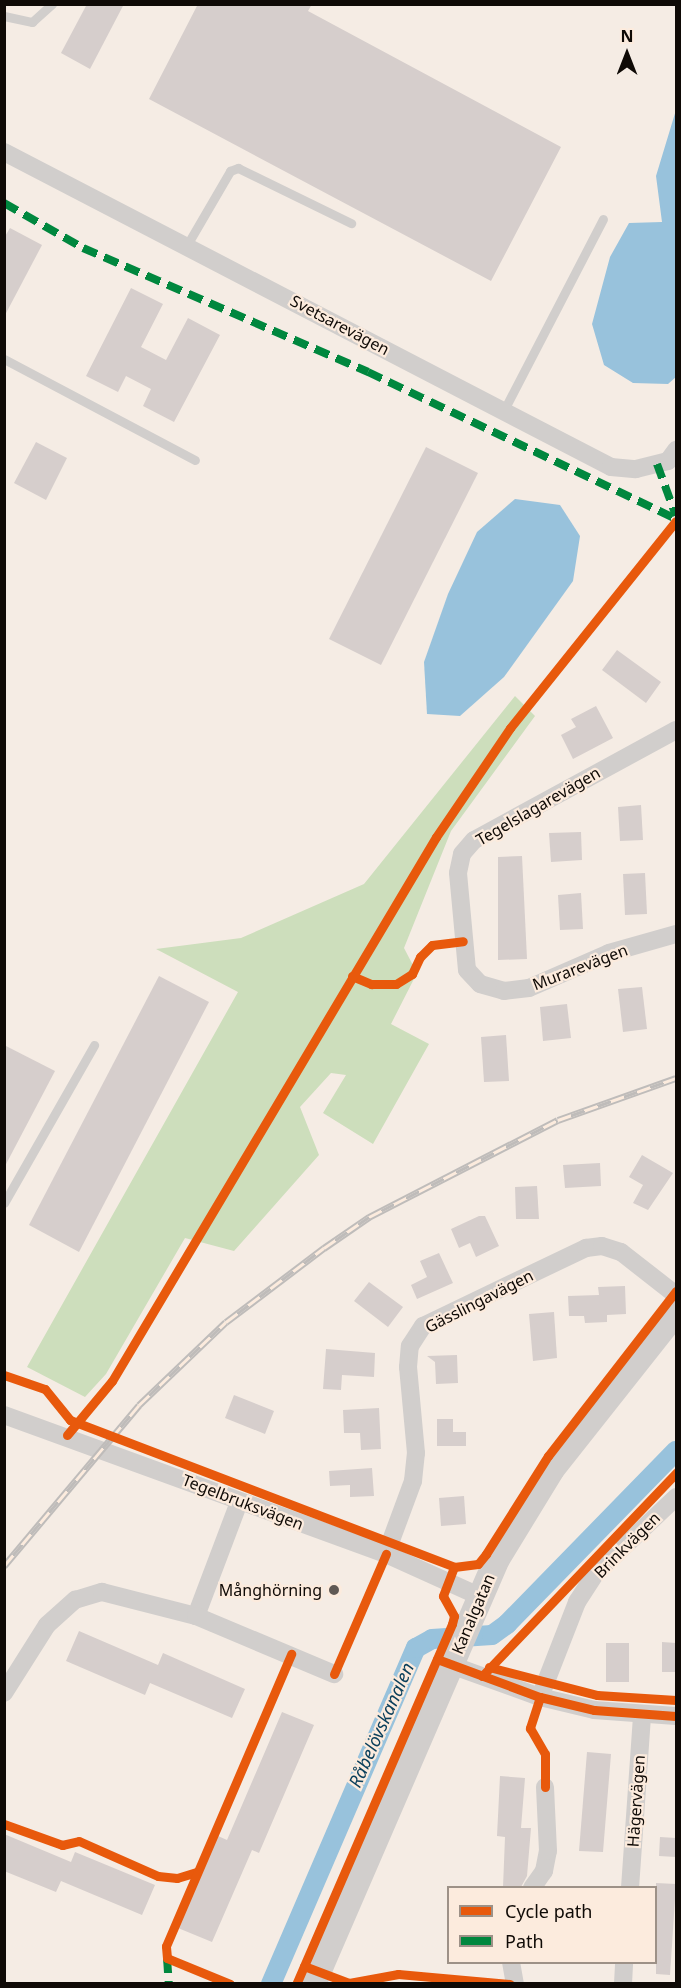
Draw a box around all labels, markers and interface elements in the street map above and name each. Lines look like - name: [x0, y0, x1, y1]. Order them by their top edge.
- north arrow: [597, 24, 657, 84]
- text: N: [620, 25, 634, 47]
- street label: Svetsarevägen: [287, 291, 393, 359]
- street label: Tegelslagarevägen: [472, 763, 604, 849]
- street label: Murarevägen: [530, 940, 630, 994]
- street label: Gässlingavägen: [422, 1265, 536, 1337]
- street label: Tegelbruksvägen: [180, 1470, 306, 1534]
- street label: Brinkvägen: [590, 1508, 664, 1582]
- street label: Kanalgatan: [447, 1571, 499, 1657]
- place label: Månghörning: [219, 1580, 322, 1600]
- marker: Månghörning: [327, 1583, 341, 1597]
- water label: Råbelövskanalen: [344, 1659, 418, 1791]
- street label: Hägervägen: [623, 1754, 649, 1848]
- legend: [447, 1886, 657, 1964]
- text: Cycle path: [505, 1899, 592, 1923]
- text: Path: [505, 1929, 544, 1953]

